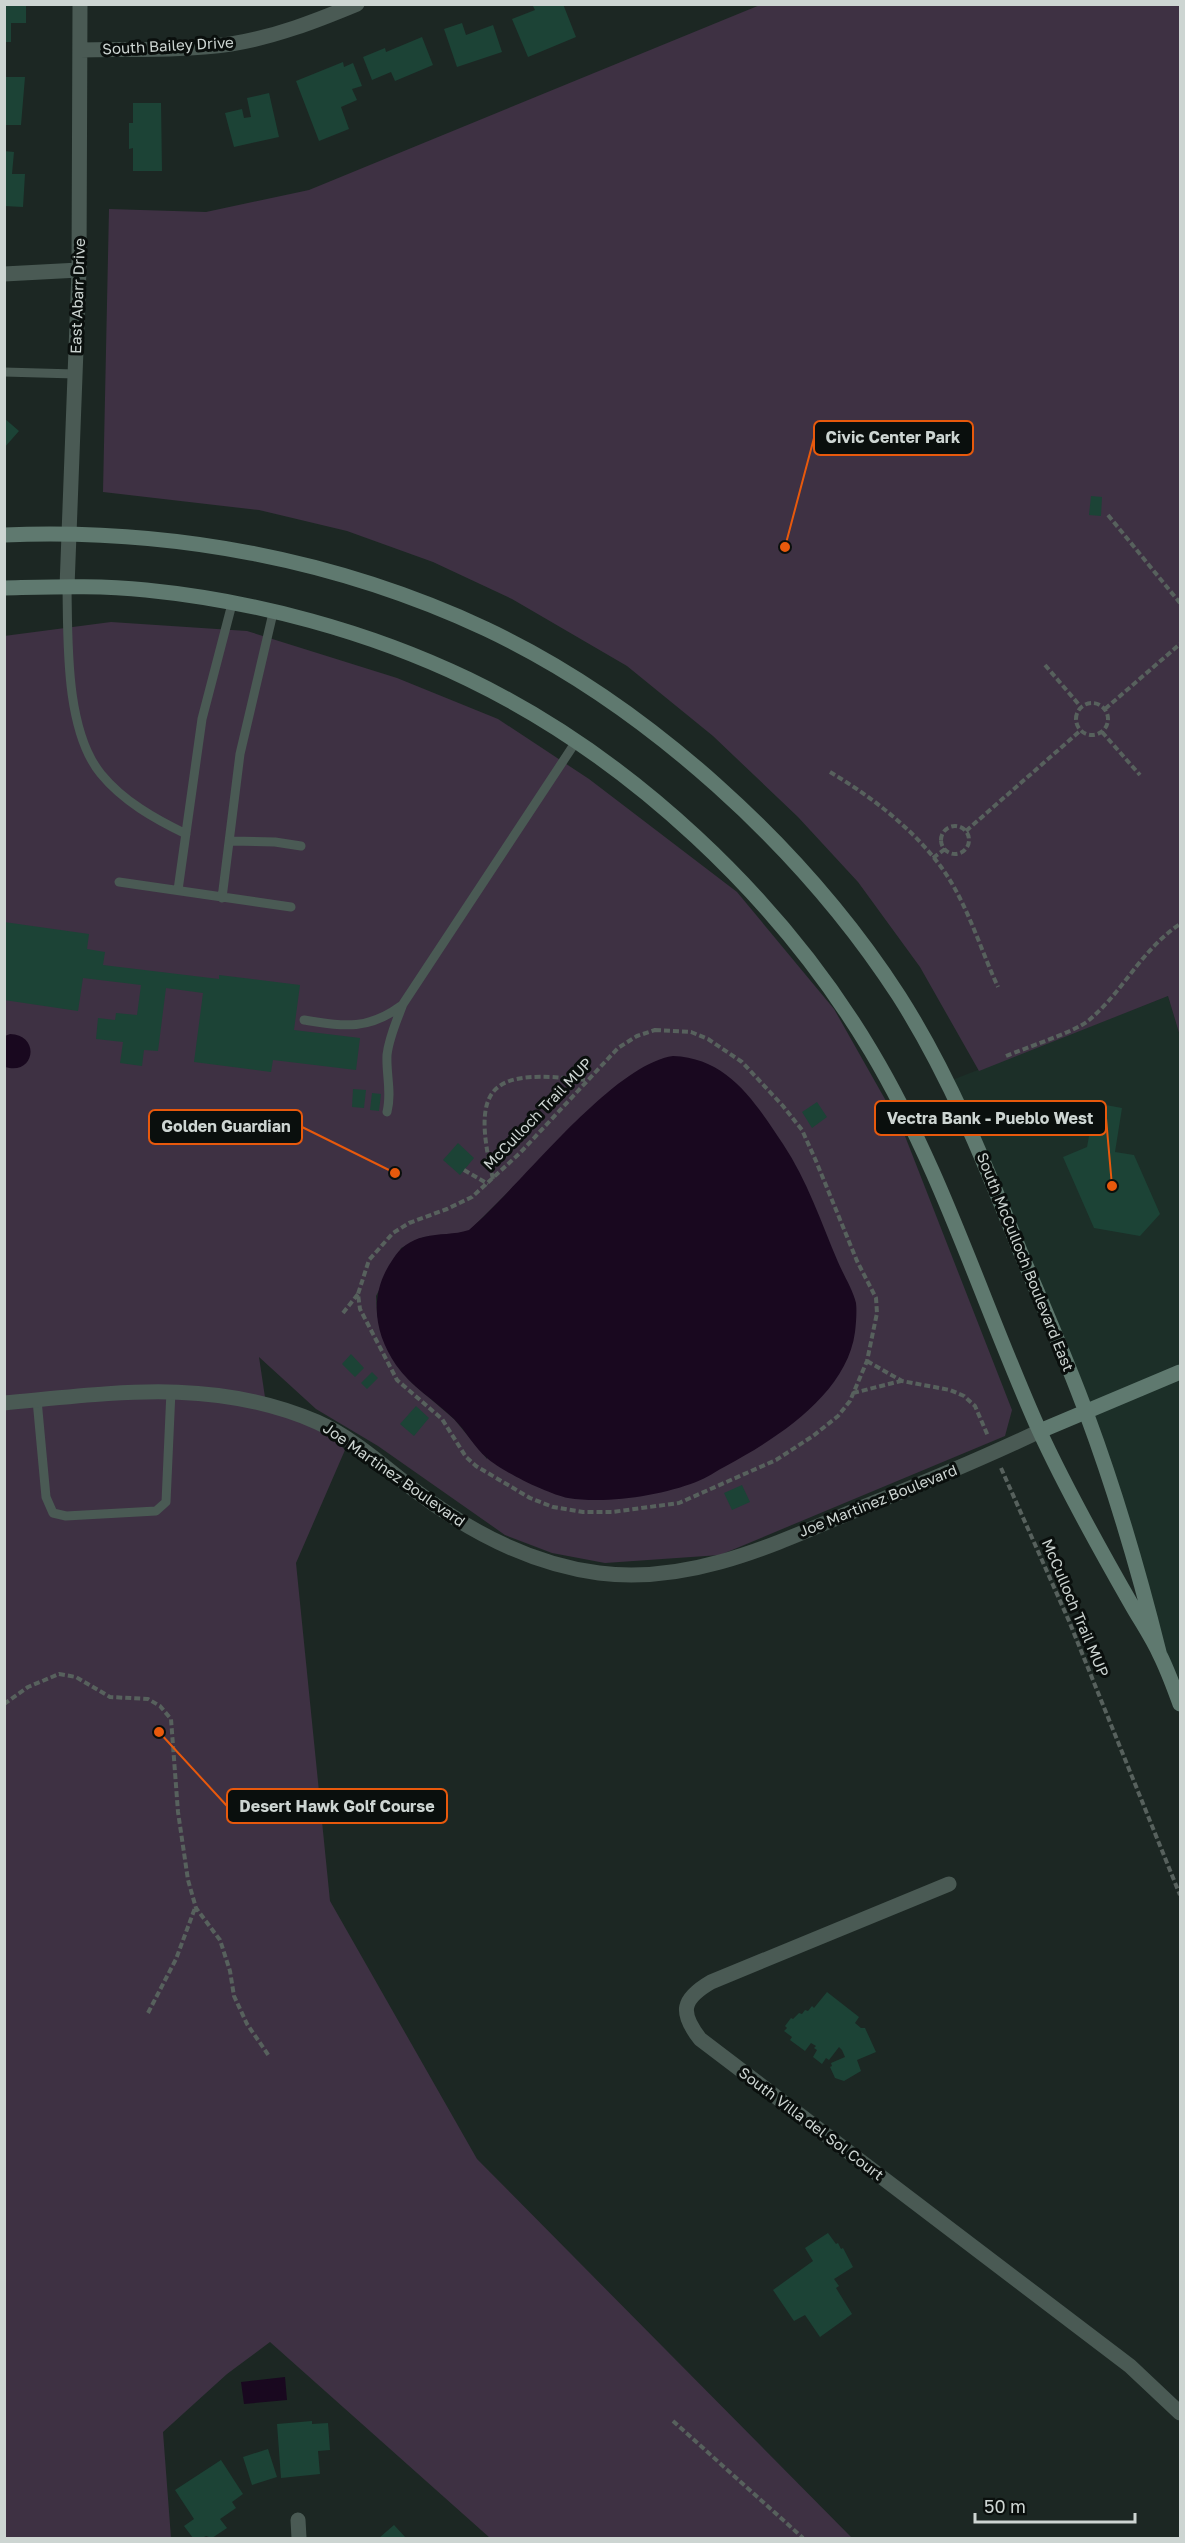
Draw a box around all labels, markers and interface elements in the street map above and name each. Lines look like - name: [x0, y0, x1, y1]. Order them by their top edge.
- street label: South Bailey Drive: [102, 33, 234, 57]
- street label: East Abarr Drive: [66, 238, 88, 354]
- callout: Civic Center Park: [814, 421, 973, 455]
- text: Civic Center Park: [826, 427, 961, 447]
- street label: McCulloch Trail MUP: [479, 1054, 595, 1173]
- callout: Vectra Bank - Pueblo West: [875, 1101, 1106, 1135]
- text: Vectra Bank - Pueblo West: [887, 1108, 1093, 1128]
- callout: Golden Guardian: [149, 1110, 302, 1144]
- text: Golden Guardian: [161, 1116, 291, 1136]
- street label: South McCulloch Boulevard East: [974, 1150, 1078, 1374]
- street label: Joe Martinez Boulevard: [320, 1418, 469, 1530]
- street label: Joe Martinez Boulevard: [796, 1460, 959, 1540]
- street label: McCulloch Trail MUP: [1039, 1536, 1113, 1680]
- callout: Desert Hawk Golf Course: [227, 1789, 447, 1823]
- text: Desert Hawk Golf Course: [239, 1796, 435, 1816]
- street label: South Villa del Sol Court: [736, 2063, 888, 2184]
- scale bar: [975, 2486, 1136, 2524]
- text: 50 m: [984, 2495, 1026, 2517]

